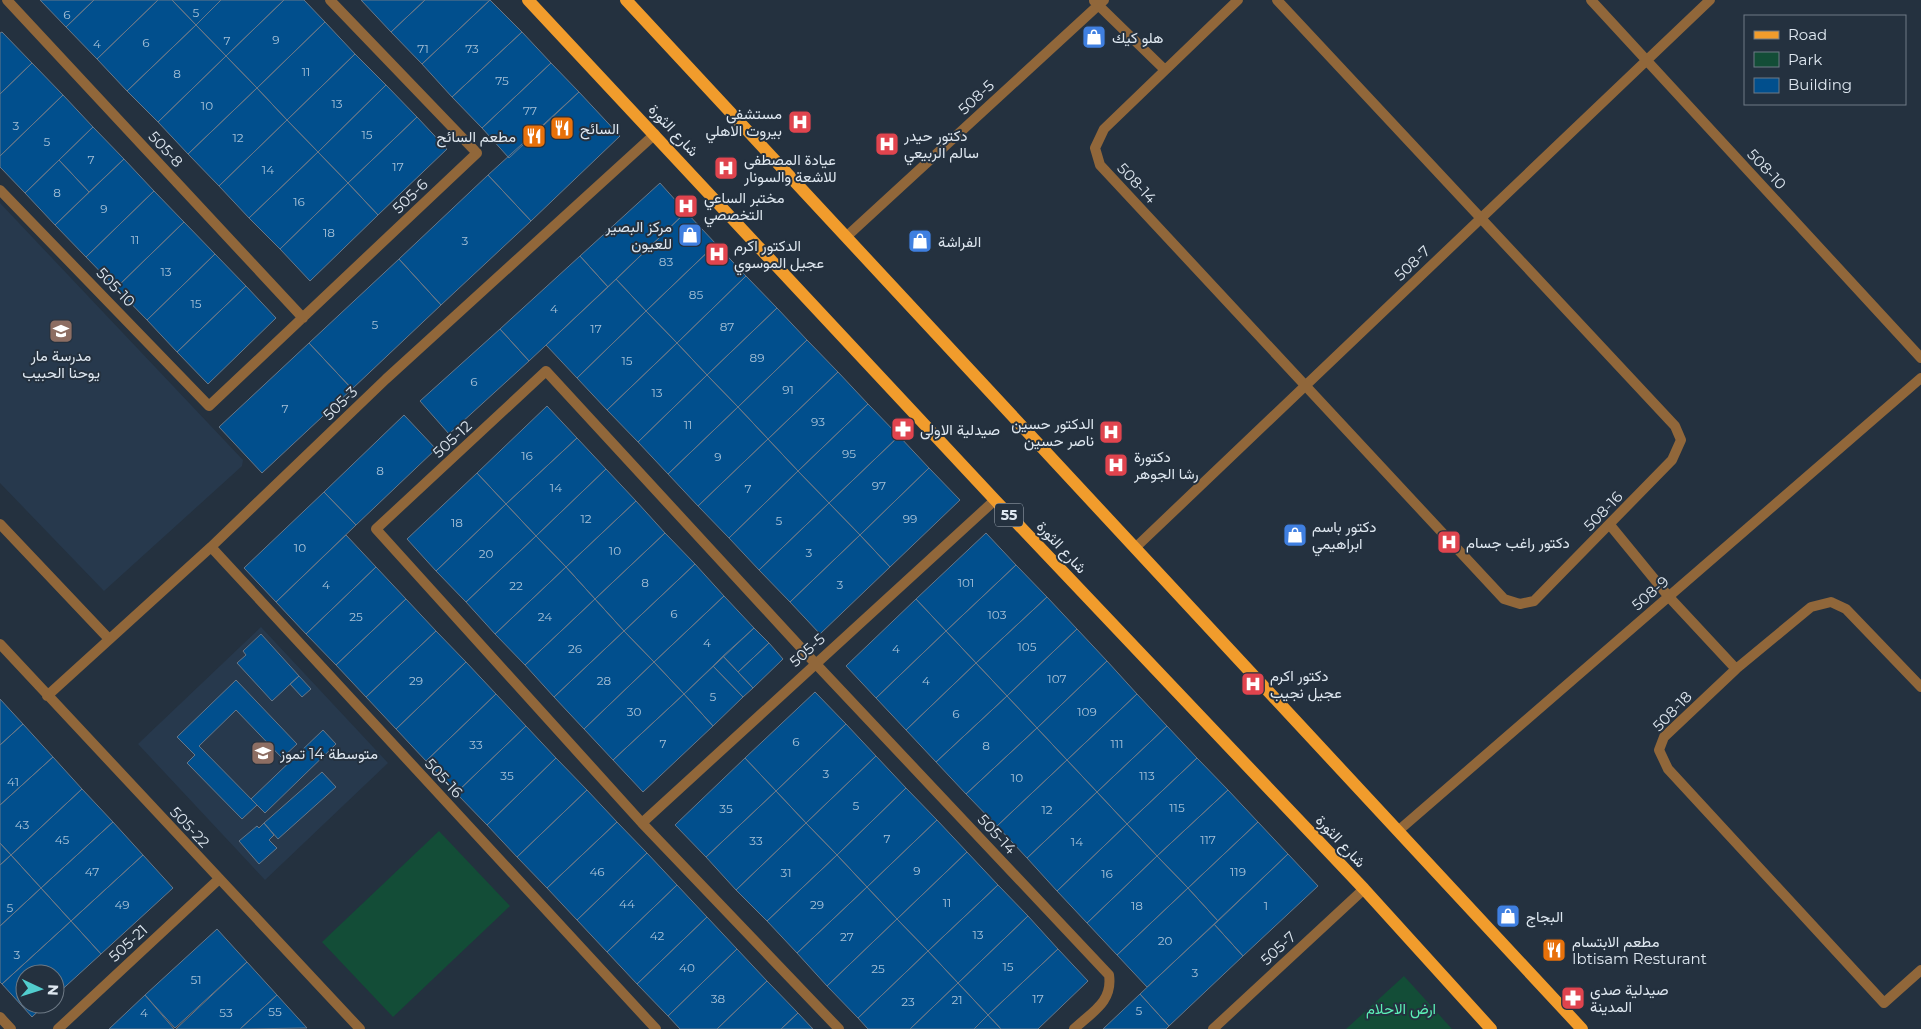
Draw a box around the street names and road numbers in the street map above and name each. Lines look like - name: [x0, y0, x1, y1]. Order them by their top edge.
- street label: 508-5: [954, 76, 998, 118]
- street label: شارع الثورة: [643, 100, 703, 162]
- street label: 505-8: [145, 127, 187, 171]
- street label: 508-10: [1743, 145, 1791, 193]
- street label: 508-14: [1113, 159, 1161, 207]
- street label: 505-6: [388, 175, 432, 217]
- street label: 508-7: [1390, 241, 1434, 285]
- street label: 505-10: [93, 263, 139, 311]
- street label: 505-3: [319, 382, 361, 424]
- street label: 505-12: [429, 416, 475, 462]
- street label: 508-16: [1579, 487, 1627, 535]
- road number: 55: [995, 504, 1023, 526]
- street label: شارع الثورة: [1031, 517, 1091, 579]
- street label: 508-9: [1628, 572, 1672, 614]
- street label: 505-5: [785, 629, 829, 671]
- street label: 508-18: [1648, 687, 1696, 735]
- street label: 505-16: [421, 754, 467, 802]
- street label: 505-22: [166, 802, 214, 852]
- street label: 505-14: [974, 810, 1020, 858]
- street label: شارع الثورة: [1310, 811, 1370, 873]
- street label: 505-21: [105, 920, 151, 966]
- street label: 505-7: [1256, 927, 1300, 969]

